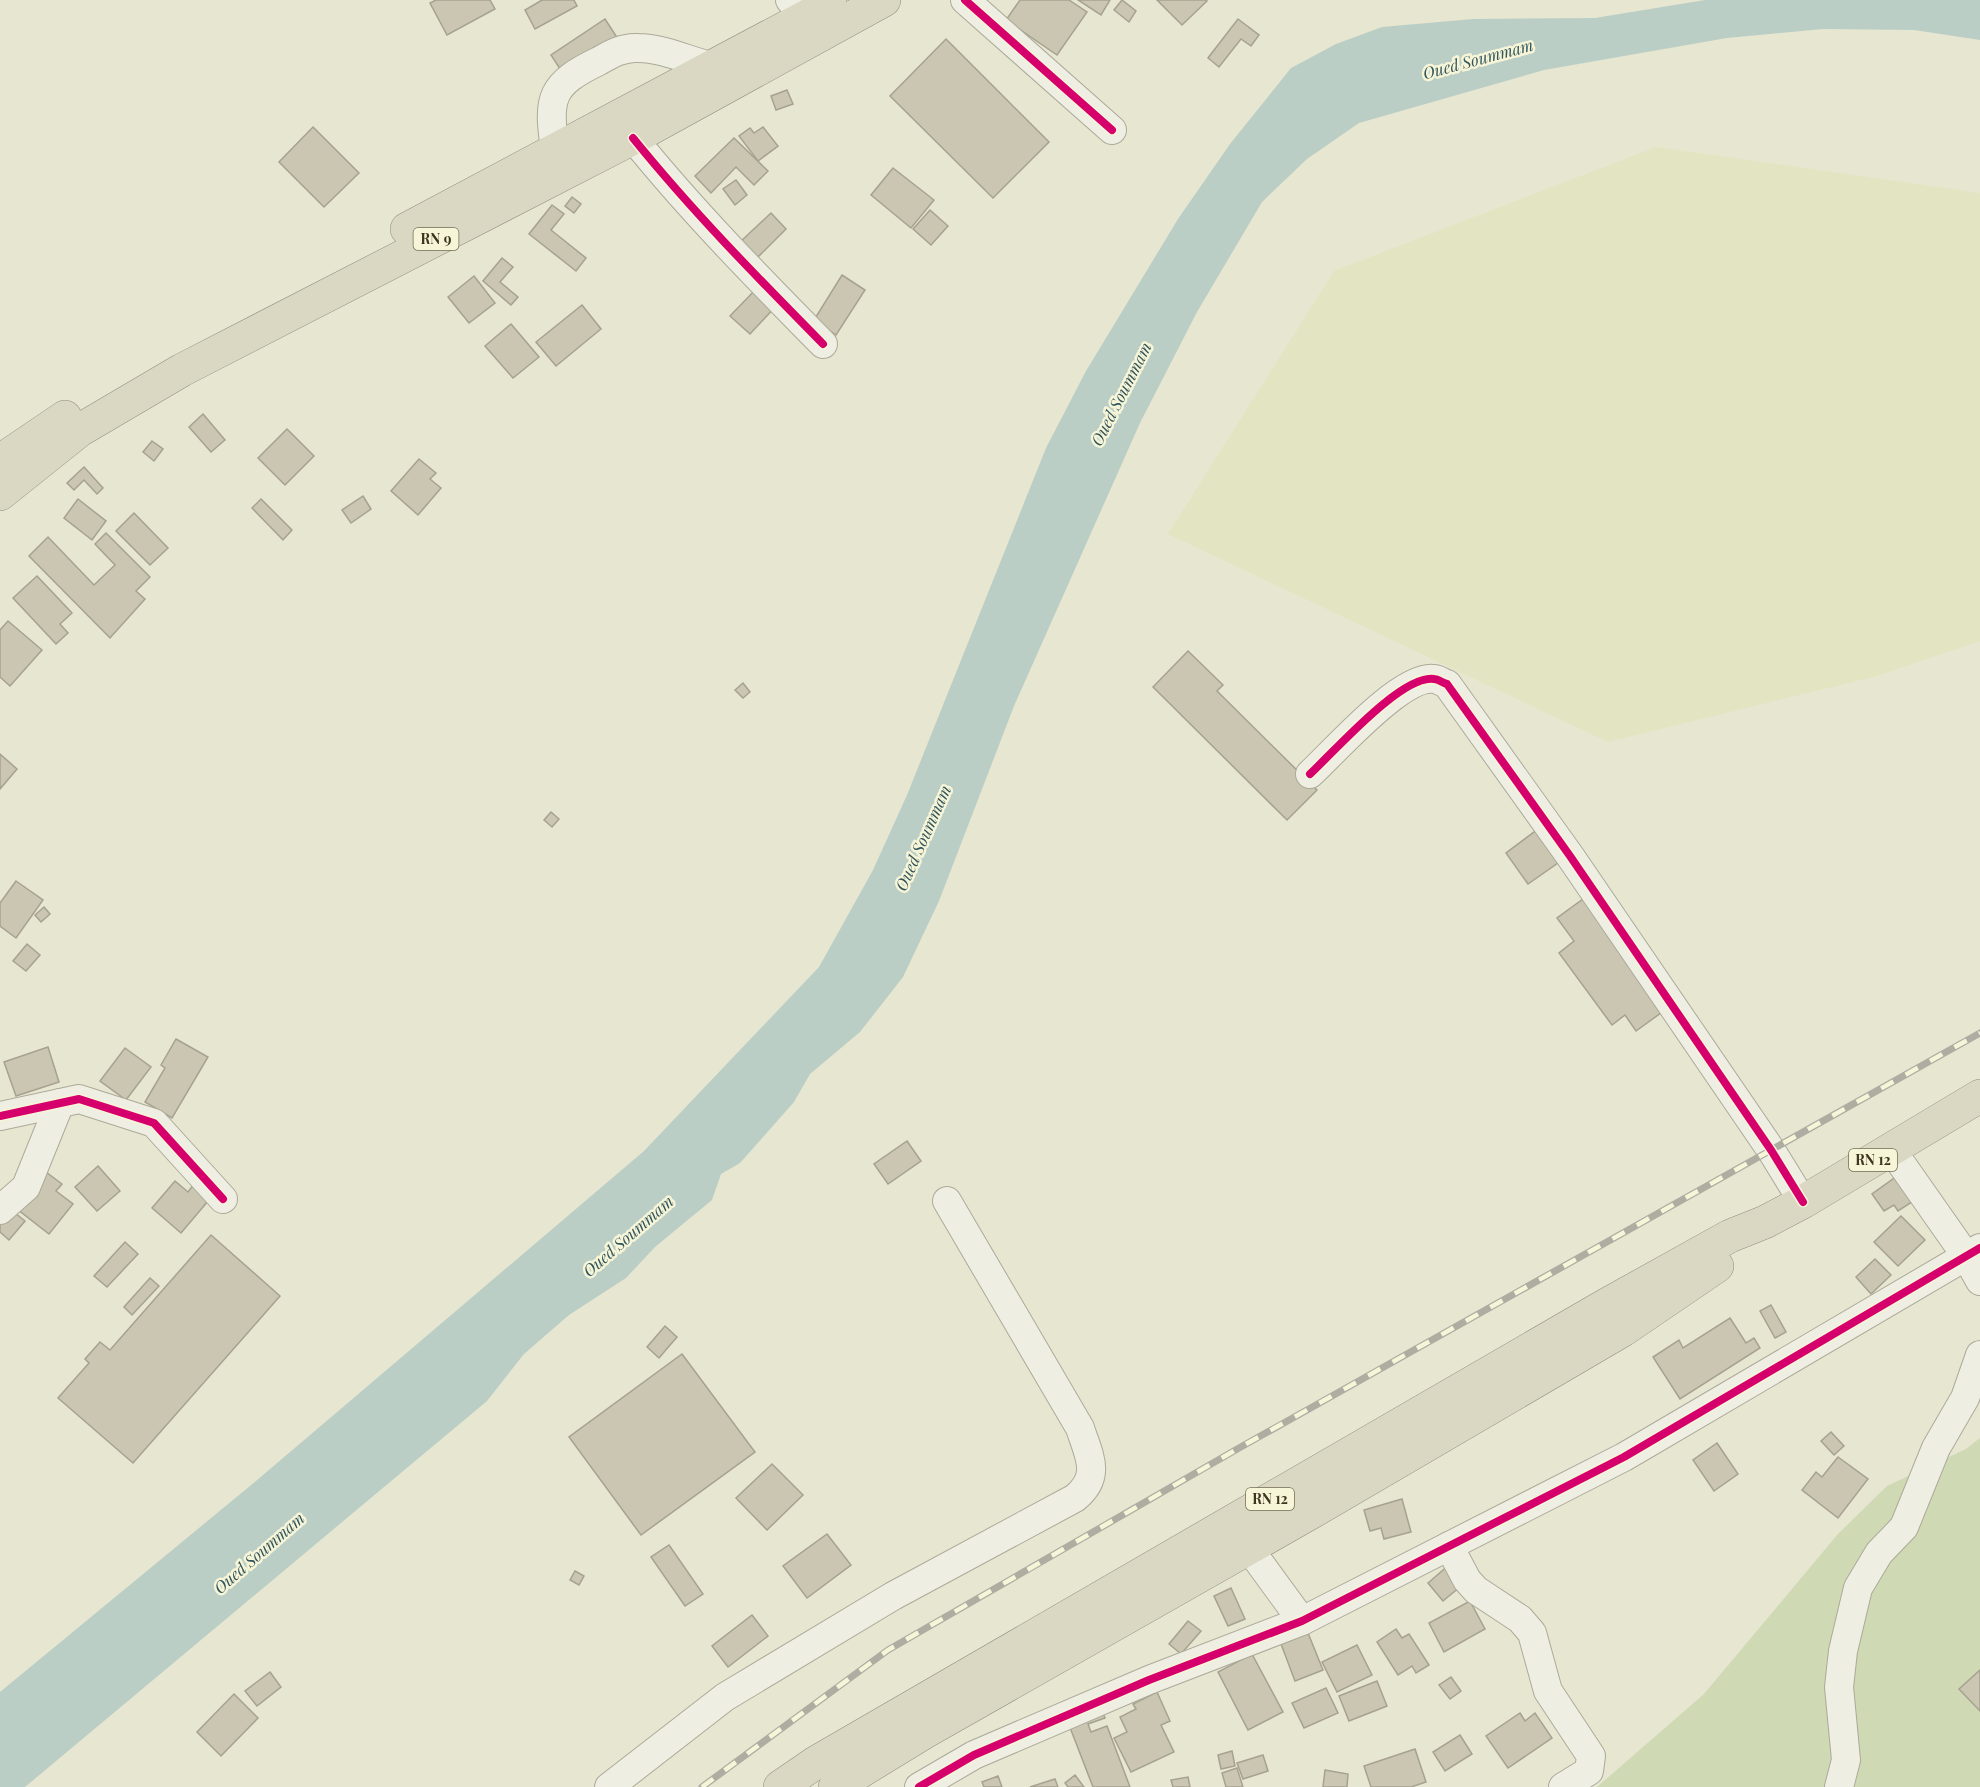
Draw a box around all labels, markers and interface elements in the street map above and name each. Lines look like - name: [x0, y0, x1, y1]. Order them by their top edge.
- water label: Oued Soummam: [1420, 34, 1535, 83]
- road number: RN 9: [414, 228, 458, 250]
- water label: Oued Soummam: [1085, 338, 1156, 449]
- water label: Oued Soummam: [890, 782, 955, 894]
- road number: RN 12: [1849, 1149, 1897, 1171]
- water label: Oued Soummam: [578, 1191, 677, 1281]
- road number: RN 12: [1246, 1488, 1294, 1510]
- water label: Oued Soummam: [209, 1508, 308, 1598]

